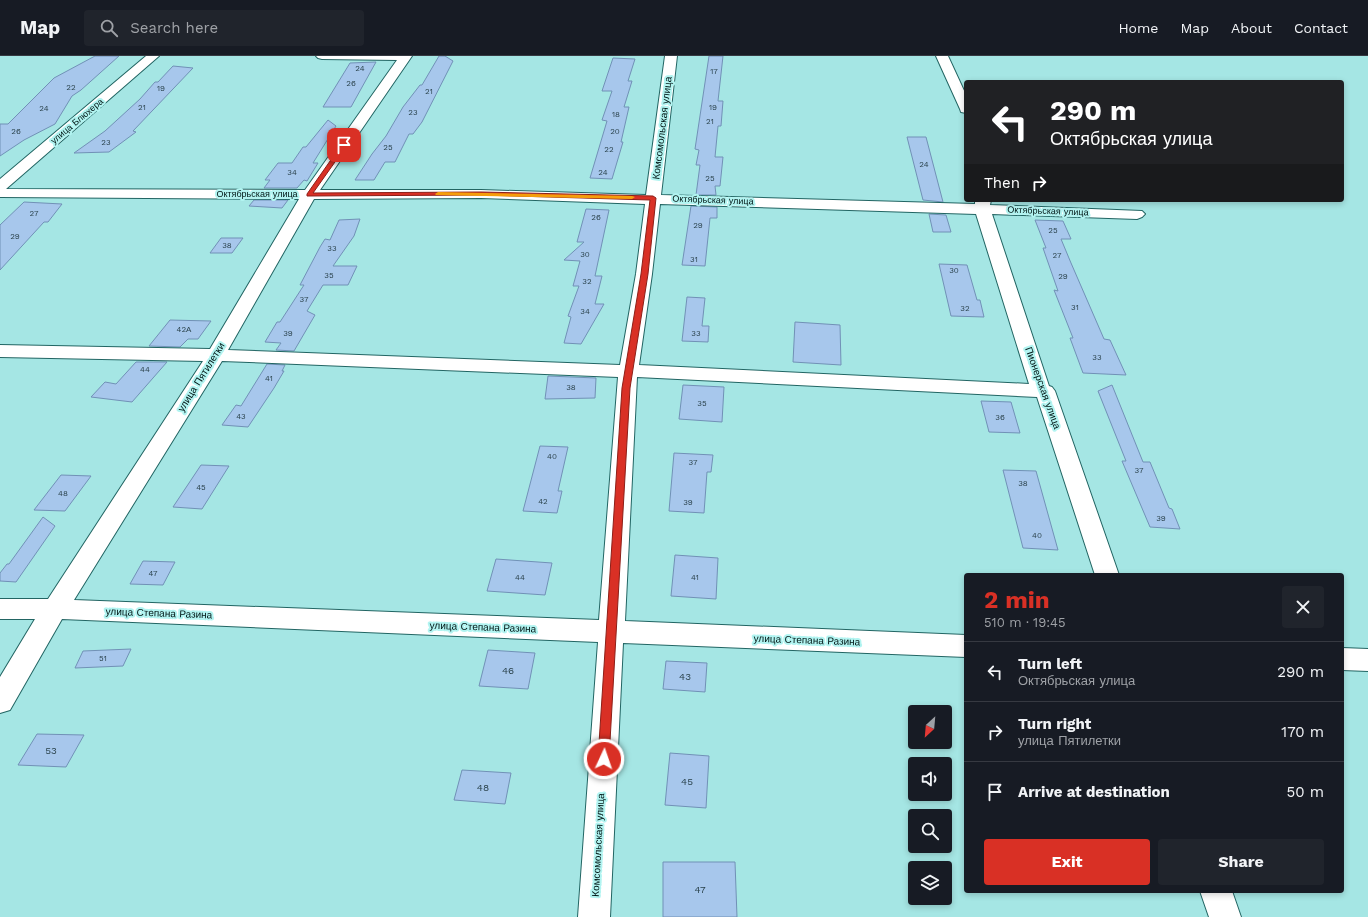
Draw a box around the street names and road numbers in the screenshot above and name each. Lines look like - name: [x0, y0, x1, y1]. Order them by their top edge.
- street label: Комсомольская улица: [650, 75, 674, 180]
- street label: улица Блюхера: [49, 96, 105, 146]
- street label: Октябрьская улица: [216, 189, 298, 199]
- street label: Октябрьская улица: [672, 194, 754, 206]
- street label: Октябрьская улица: [1007, 205, 1089, 217]
- street label: улица Пятилетки: [175, 340, 227, 414]
- street label: Пионерская улица: [1023, 345, 1063, 431]
- street label: улица Степана Разина: [106, 606, 213, 620]
- street label: улица Степана Разина: [430, 620, 537, 634]
- street label: улица Степана Разина: [754, 633, 861, 647]
- street label: Комсомольская улица: [590, 793, 606, 897]

